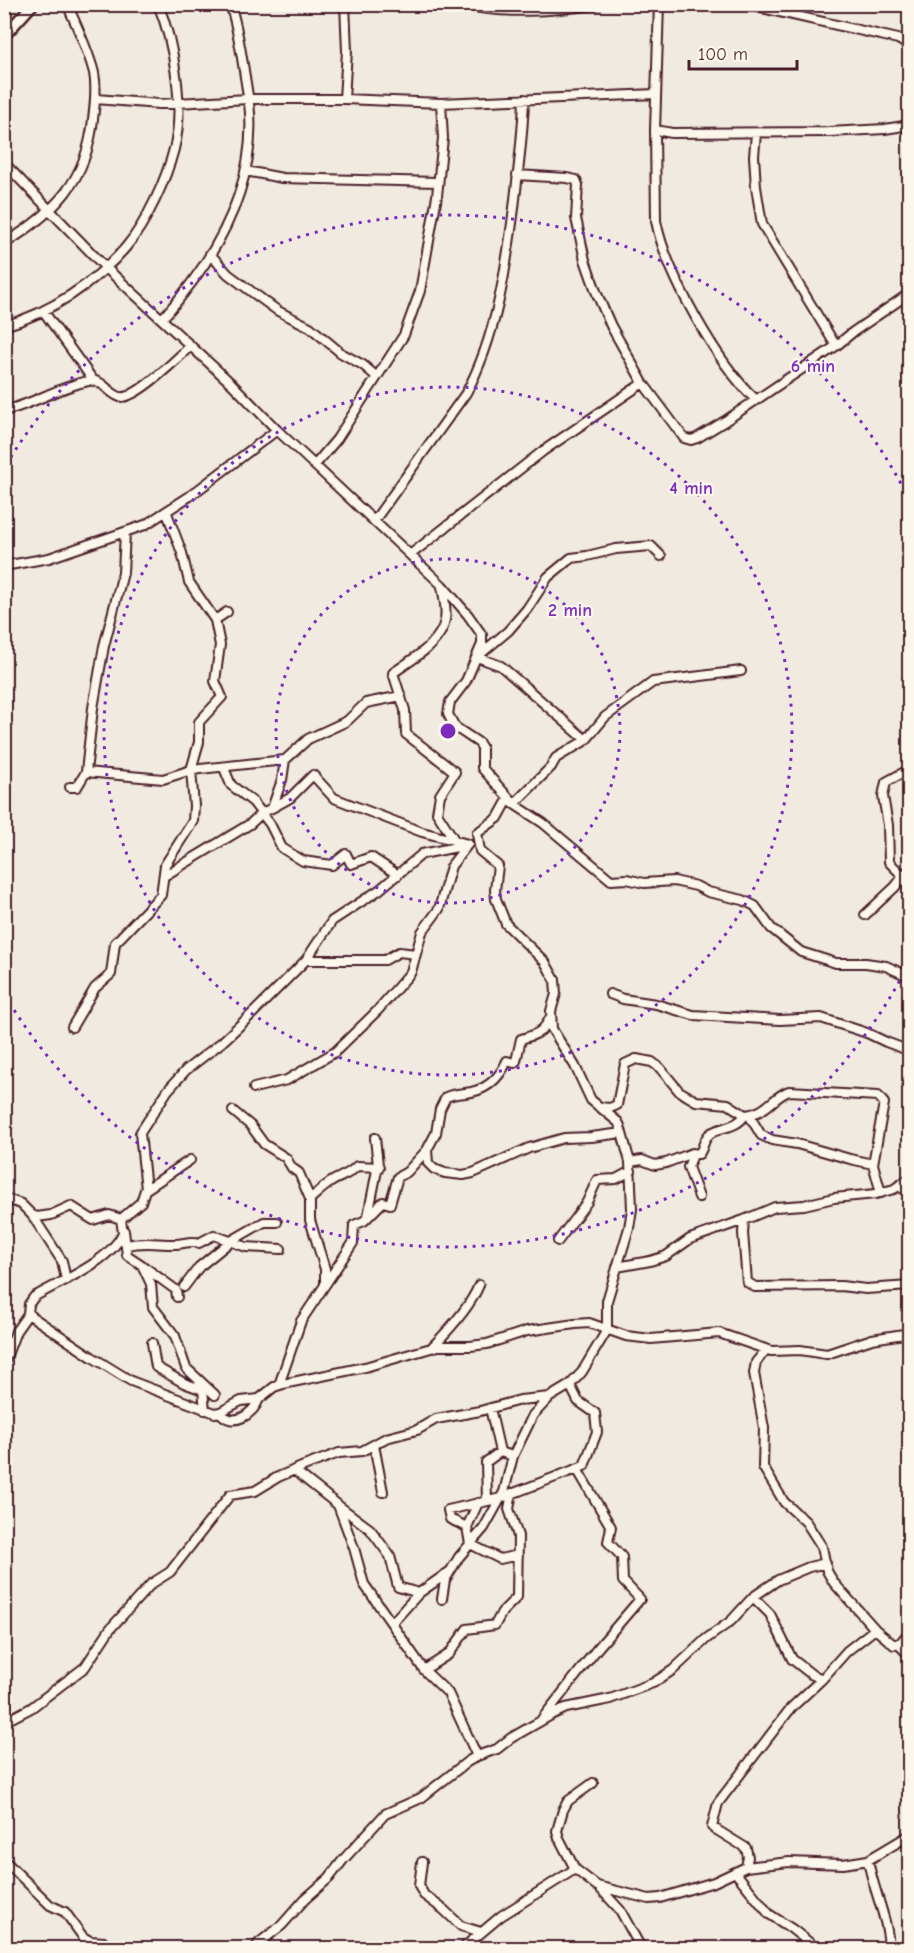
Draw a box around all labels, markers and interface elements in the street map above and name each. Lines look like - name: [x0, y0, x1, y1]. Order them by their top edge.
- scale bar: [689, 33, 797, 71]
- text: 100 m: [698, 44, 748, 65]
- text: 6 min: [791, 356, 835, 377]
- text: 4 min: [669, 478, 713, 499]
- text: 2 min: [548, 600, 592, 621]
- centre of rings: [438, 721, 458, 741]

